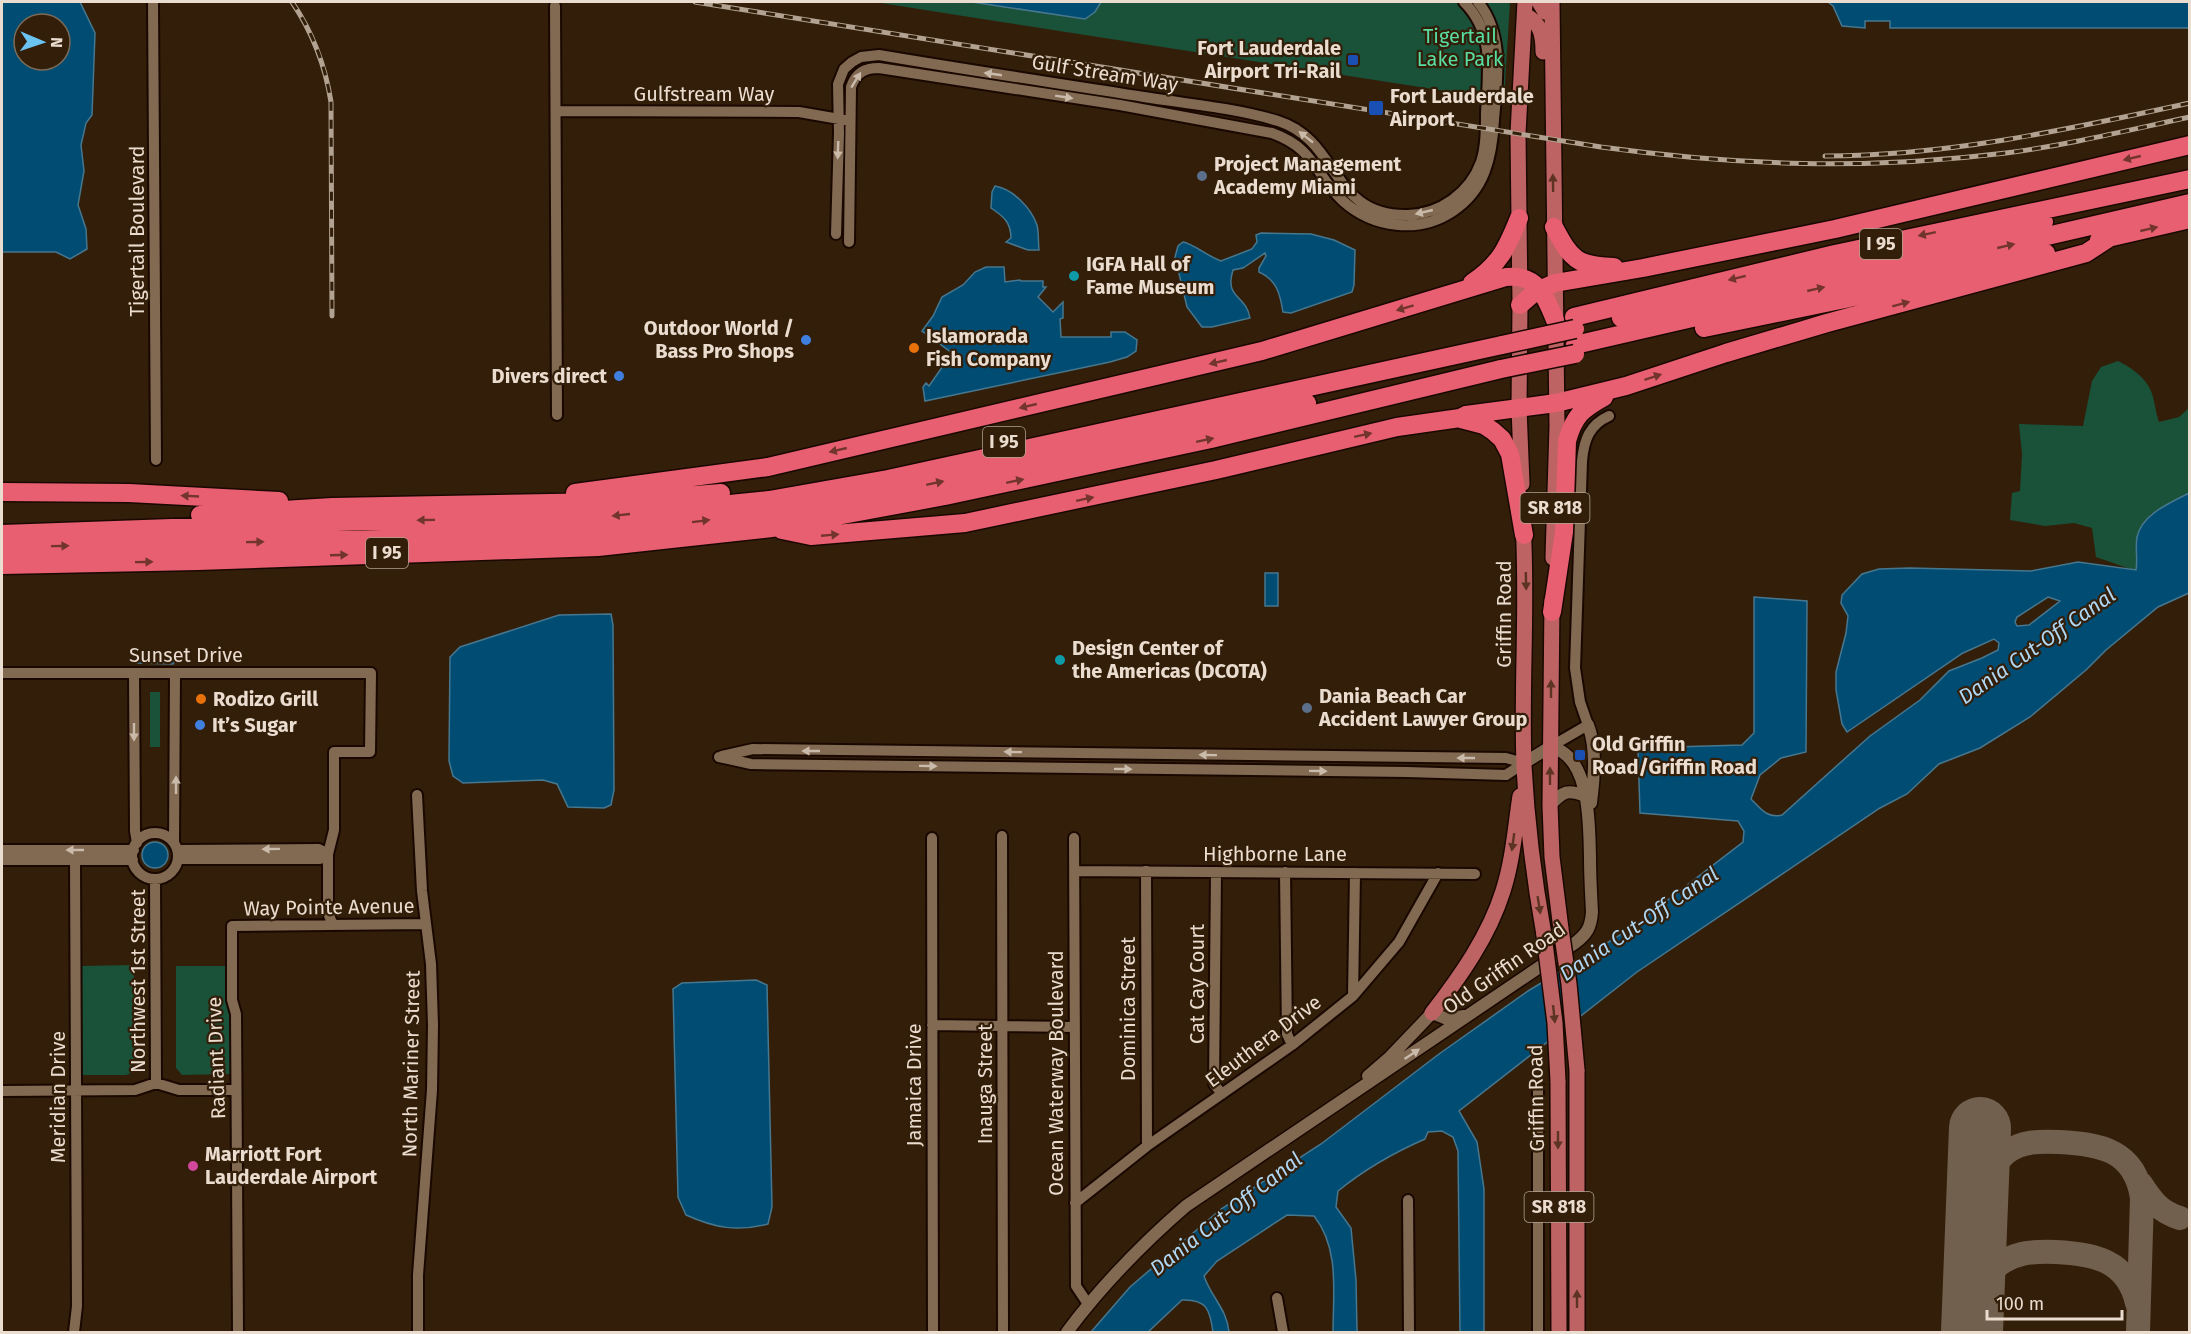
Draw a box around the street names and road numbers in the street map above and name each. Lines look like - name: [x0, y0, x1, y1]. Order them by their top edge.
- street label: Gulf Stream Way: [1030, 50, 1180, 96]
- street label: Gulfstream Way: [634, 82, 775, 106]
- street label: Tigertail Boulevard: [125, 146, 149, 316]
- road number: I 95: [1860, 229, 1902, 259]
- road number: I 95: [983, 427, 1025, 457]
- road number: SR 818: [1520, 493, 1590, 523]
- road number: I 95: [366, 538, 408, 568]
- street label: Griffin Road: [1492, 560, 1516, 668]
- street label: Sunset Drive: [129, 643, 243, 667]
- street label: Highborne Lane: [1203, 842, 1347, 866]
- street label: Northwest 1st Street: [126, 888, 150, 1073]
- street label: Way Pointe Avenue: [243, 894, 415, 920]
- street label: Old Griffin Road: [1438, 917, 1570, 1019]
- street label: Cat Cay Court: [1185, 923, 1209, 1044]
- street label: Dominica Street: [1116, 936, 1140, 1081]
- street label: Ocean Waterway Boulevard: [1044, 950, 1068, 1196]
- street label: North Mariner Street: [397, 970, 425, 1158]
- street label: Eleuthera Drive: [1200, 990, 1326, 1092]
- street label: Radiant Drive: [202, 996, 230, 1120]
- street label: Jamaica Drive: [902, 1023, 926, 1147]
- street label: Inauga Street: [973, 1023, 997, 1144]
- street label: Meridian Drive: [46, 1031, 70, 1163]
- street label: Griffin Road: [1523, 1044, 1549, 1152]
- road number: SR 818: [1524, 1192, 1594, 1222]

